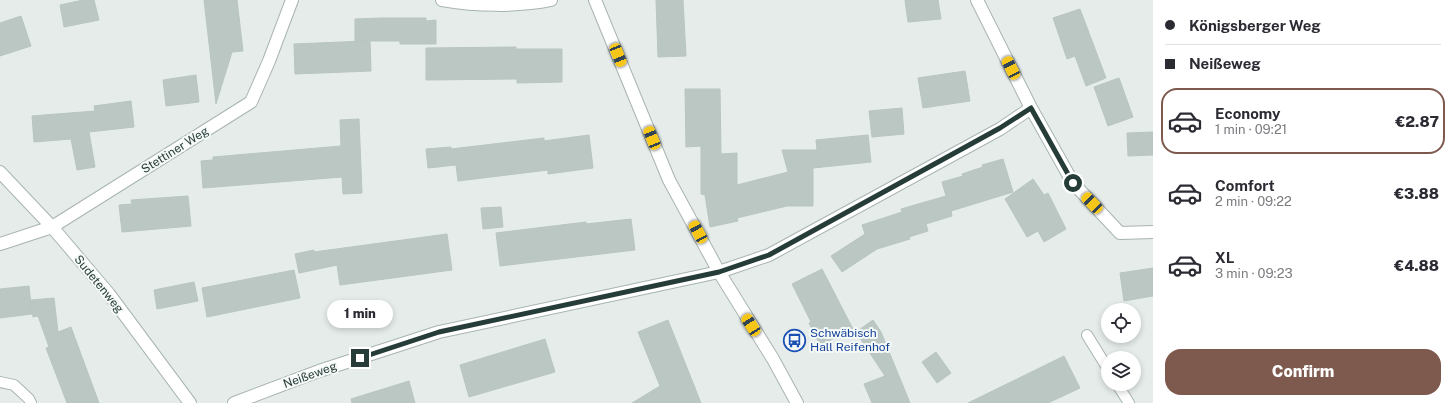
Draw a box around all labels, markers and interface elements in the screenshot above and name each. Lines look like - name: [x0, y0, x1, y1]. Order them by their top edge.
- text: Königsberger Weg: [1189, 17, 1321, 34]
- car: [608, 42, 628, 68]
- car: [1000, 55, 1022, 81]
- text: Neißeweg: [1189, 55, 1261, 72]
- icon: car: [1167, 103, 1203, 139]
- text: Economy: [1215, 105, 1280, 122]
- text: €2.87: [1395, 113, 1439, 130]
- text: 1 min · 09:21: [1215, 122, 1287, 137]
- street label: Stettiner Weg: [139, 124, 211, 176]
- car: [642, 125, 662, 151]
- route start: [1064, 174, 1082, 192]
- icon: car: [1167, 175, 1203, 211]
- text: Comfort: [1215, 177, 1275, 194]
- text: €3.88: [1394, 185, 1439, 202]
- car: [1079, 190, 1105, 216]
- text: 2 min · 09:22: [1215, 194, 1292, 209]
- car: [687, 219, 709, 245]
- icon: car: [1167, 247, 1203, 283]
- text: XL: [1215, 249, 1234, 266]
- street label: Sudetenweg: [71, 252, 127, 316]
- text: €4.88: [1394, 257, 1439, 274]
- text: 3 min · 09:23: [1215, 266, 1293, 281]
- callout: 1 min: [327, 300, 393, 328]
- map controls: [1101, 303, 1141, 391]
- button: locate: [1101, 303, 1141, 343]
- text: 1 min: [344, 306, 376, 321]
- car: [739, 312, 763, 338]
- place label: Schwäbisch Hall Reifenhof: [810, 326, 890, 354]
- bus stop icon: Schwäbisch Hall Reifenhof: [782, 327, 808, 353]
- route end: [351, 349, 369, 367]
- button: Confirm: [1165, 349, 1441, 395]
- button: layers: [1101, 351, 1141, 391]
- street label: Neißeweg: [281, 359, 339, 391]

